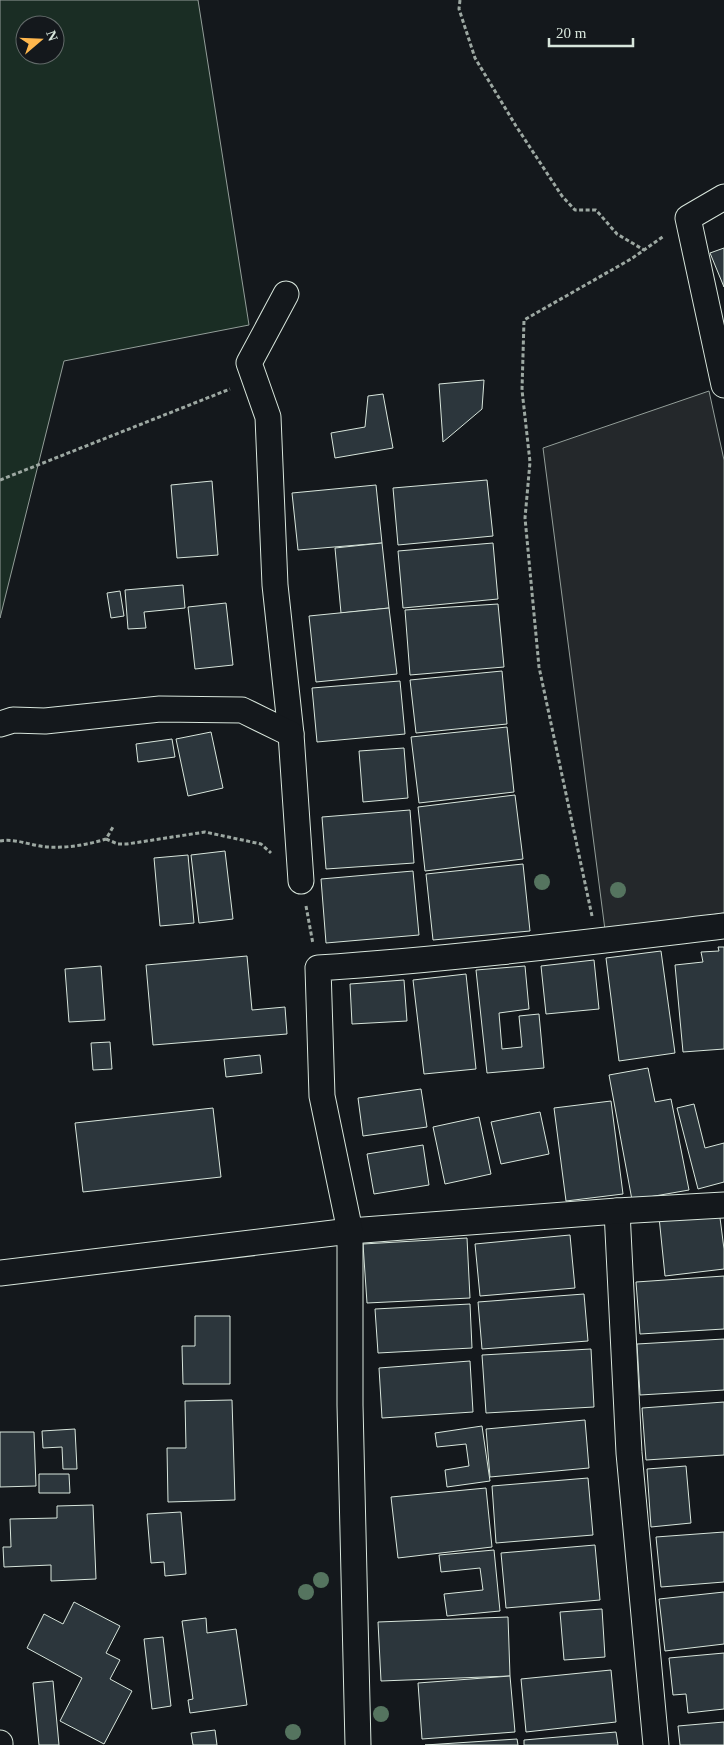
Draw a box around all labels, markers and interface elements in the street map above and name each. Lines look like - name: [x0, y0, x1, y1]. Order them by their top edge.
- north arrow: [15, 15, 65, 65]
- scale bar: [549, 15, 633, 47]
- text: 20 m: [556, 25, 587, 41]
- text: N: [43, 29, 61, 43]

